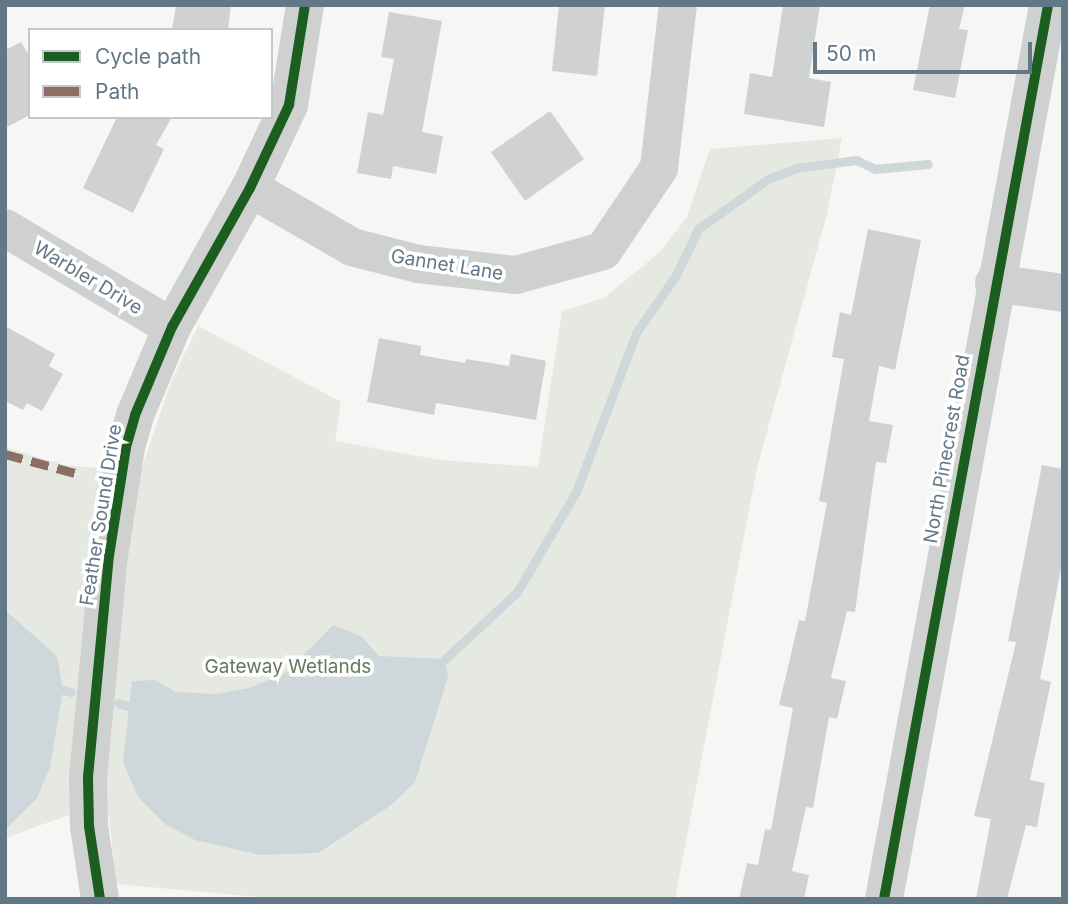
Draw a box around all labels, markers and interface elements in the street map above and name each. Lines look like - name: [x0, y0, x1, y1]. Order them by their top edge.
- legend: [28, 28, 273, 119]
- scale bar: [816, 28, 1035, 72]
- text: 50 m: [826, 41, 876, 66]
- text: Cycle path: [95, 44, 201, 69]
- text: Path: [95, 79, 140, 104]
- street label: Warbler Drive: [29, 237, 147, 319]
- street label: Gannet Lane: [389, 245, 505, 285]
- street label: North Pinecrest Road: [919, 353, 975, 545]
- street label: Feather Sound Drive: [75, 423, 127, 607]
- park label: Gateway Wetlands: [205, 656, 371, 678]

